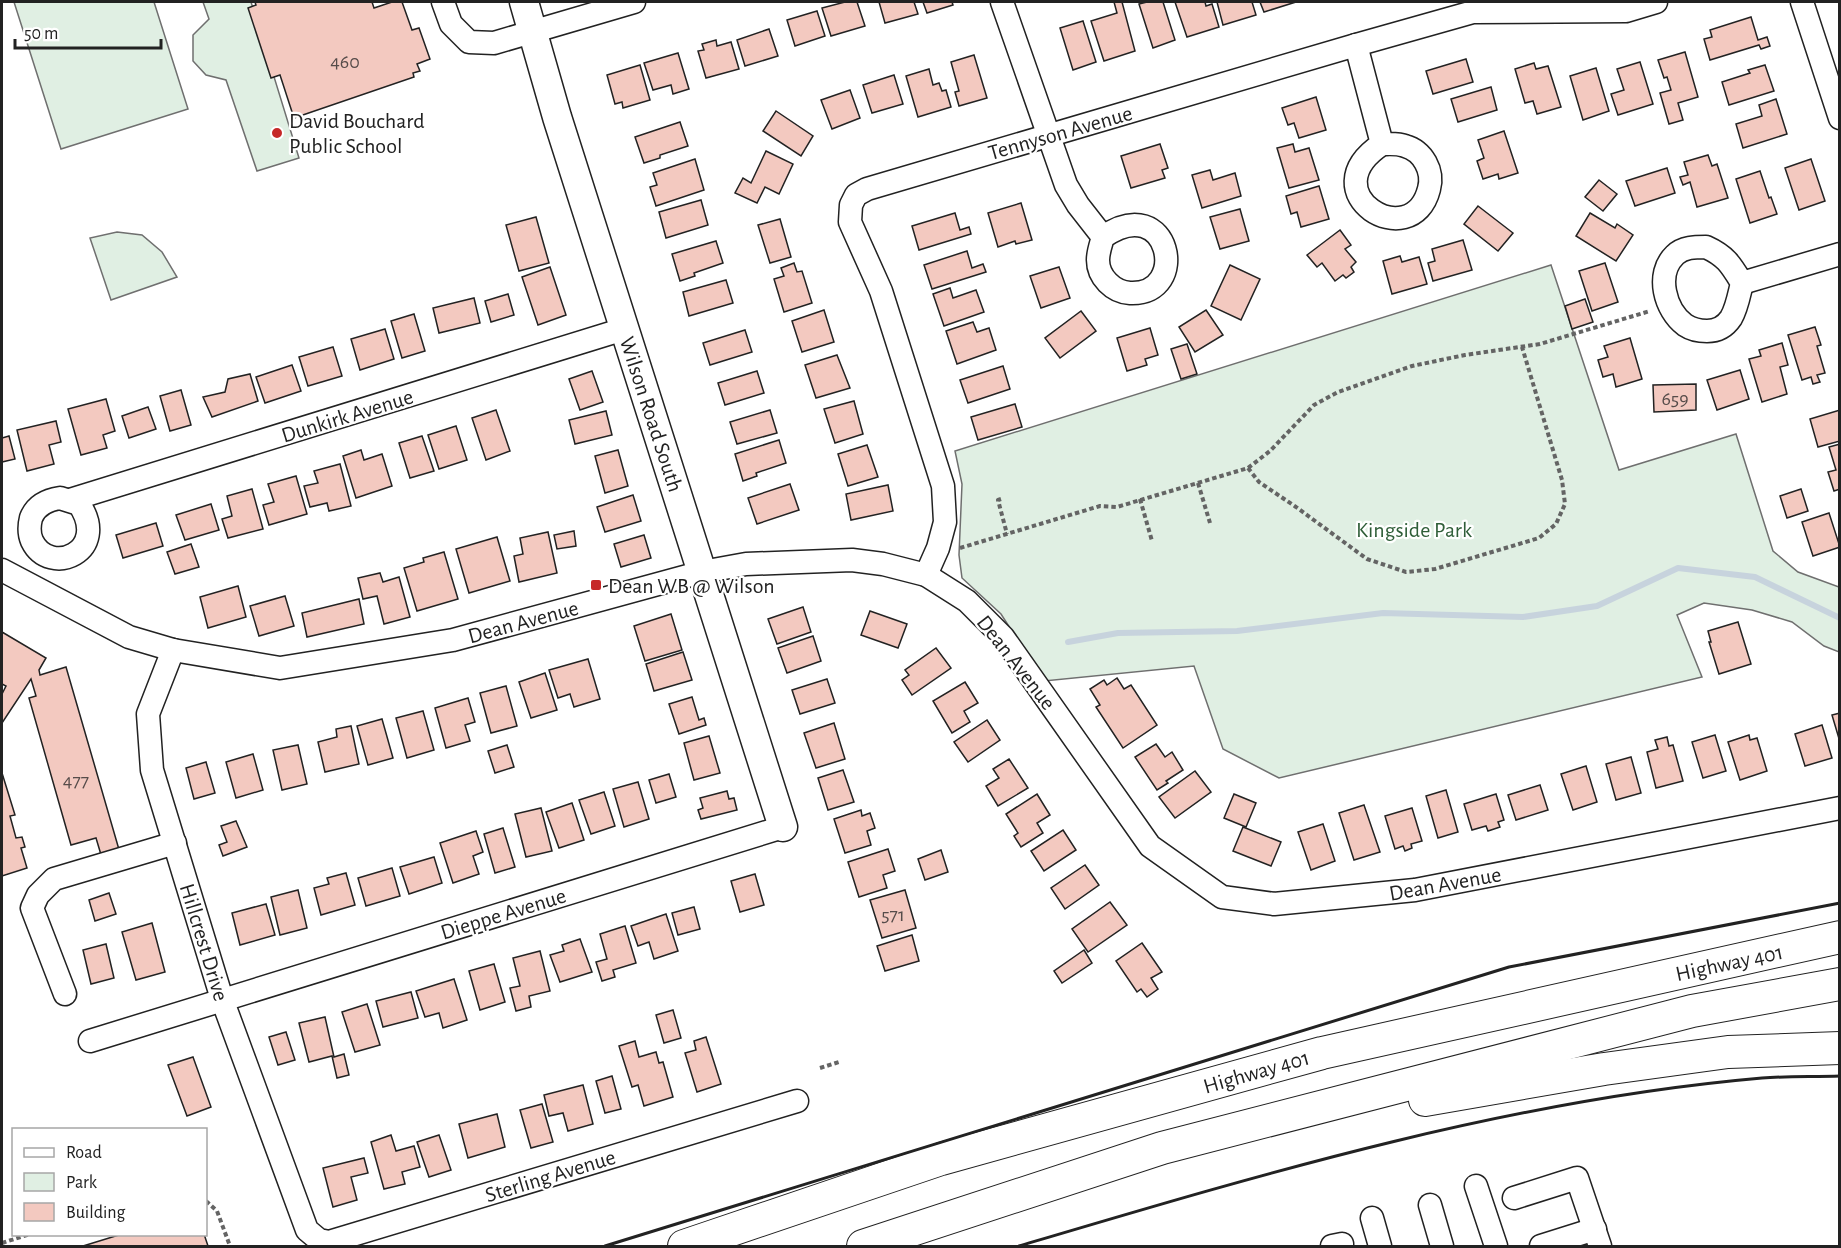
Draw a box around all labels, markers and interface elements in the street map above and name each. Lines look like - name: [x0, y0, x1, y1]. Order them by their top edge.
- scale bar: [15, 12, 160, 50]
- text: 50 m: [24, 25, 58, 43]
- house number: 460: [330, 52, 360, 72]
- street label: Tennyson Avenue: [986, 102, 1135, 164]
- place label: David Bouchard Public School: [289, 110, 425, 157]
- marker: David Bouchard Public School: [270, 126, 284, 140]
- street label: Wilson Road South: [616, 334, 687, 495]
- street label: Dunkirk Avenue: [279, 385, 416, 446]
- house number: 659: [1661, 389, 1689, 409]
- park label: Kingside Park: [1356, 519, 1472, 541]
- place label: Dean WB @ Wilson: [608, 575, 775, 597]
- marker: Dean WB @ Wilson: [589, 578, 603, 592]
- street label: Dean Avenue: [466, 597, 581, 647]
- street label: Dean Avenue: [973, 611, 1060, 714]
- house number: 477: [63, 771, 89, 791]
- street label: Dean Avenue: [1387, 863, 1503, 905]
- street label: Hillcrest Drive: [176, 881, 232, 1004]
- street label: Dieppe Avenue: [438, 884, 569, 943]
- house number: 571: [881, 905, 905, 925]
- street label: Highway 401: [1673, 941, 1785, 985]
- street label: Highway 401: [1201, 1046, 1312, 1098]
- legend: [12, 1128, 207, 1236]
- text: Road: [66, 1144, 102, 1162]
- street label: Sterling Avenue: [483, 1146, 618, 1206]
- text: Park: [66, 1174, 98, 1192]
- text: Building: [66, 1204, 126, 1222]

